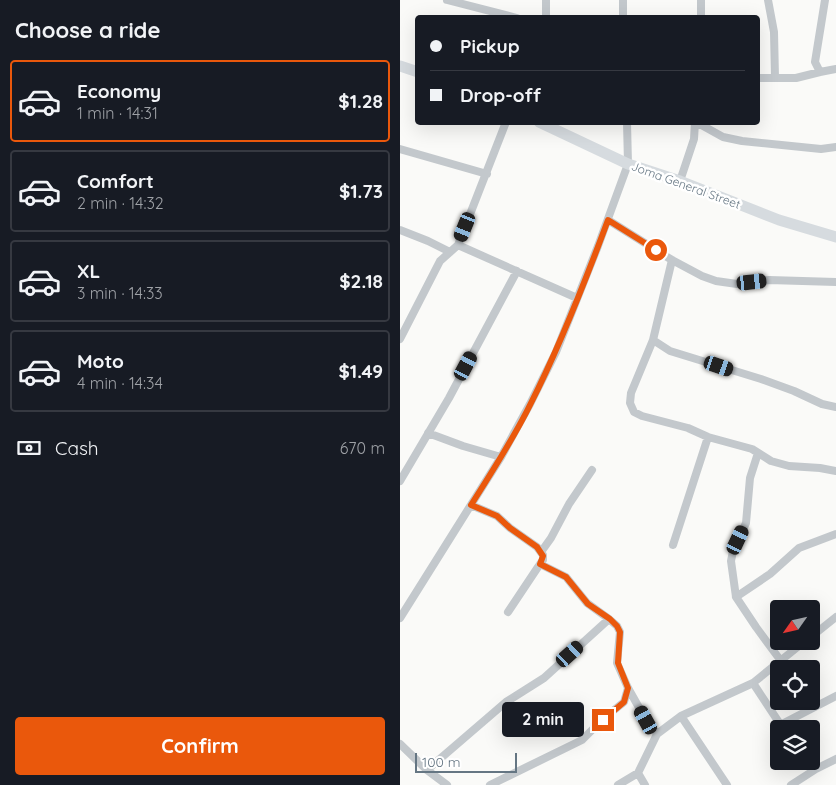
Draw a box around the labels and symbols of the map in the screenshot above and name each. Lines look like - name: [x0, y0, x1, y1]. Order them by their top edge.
- street label: Joma General Street: [629, 158, 743, 212]
- car: [452, 210, 477, 244]
- route start: [645, 239, 667, 261]
- car: [736, 273, 767, 291]
- car: [452, 349, 479, 383]
- car: [702, 354, 735, 378]
- car: [724, 523, 751, 557]
- north arrow: [770, 600, 820, 650]
- car: [553, 638, 586, 670]
- callout: 2 min: [503, 702, 586, 738]
- car: [632, 703, 659, 737]
- route end: [592, 709, 614, 731]
- scale bar: [415, 750, 518, 773]

